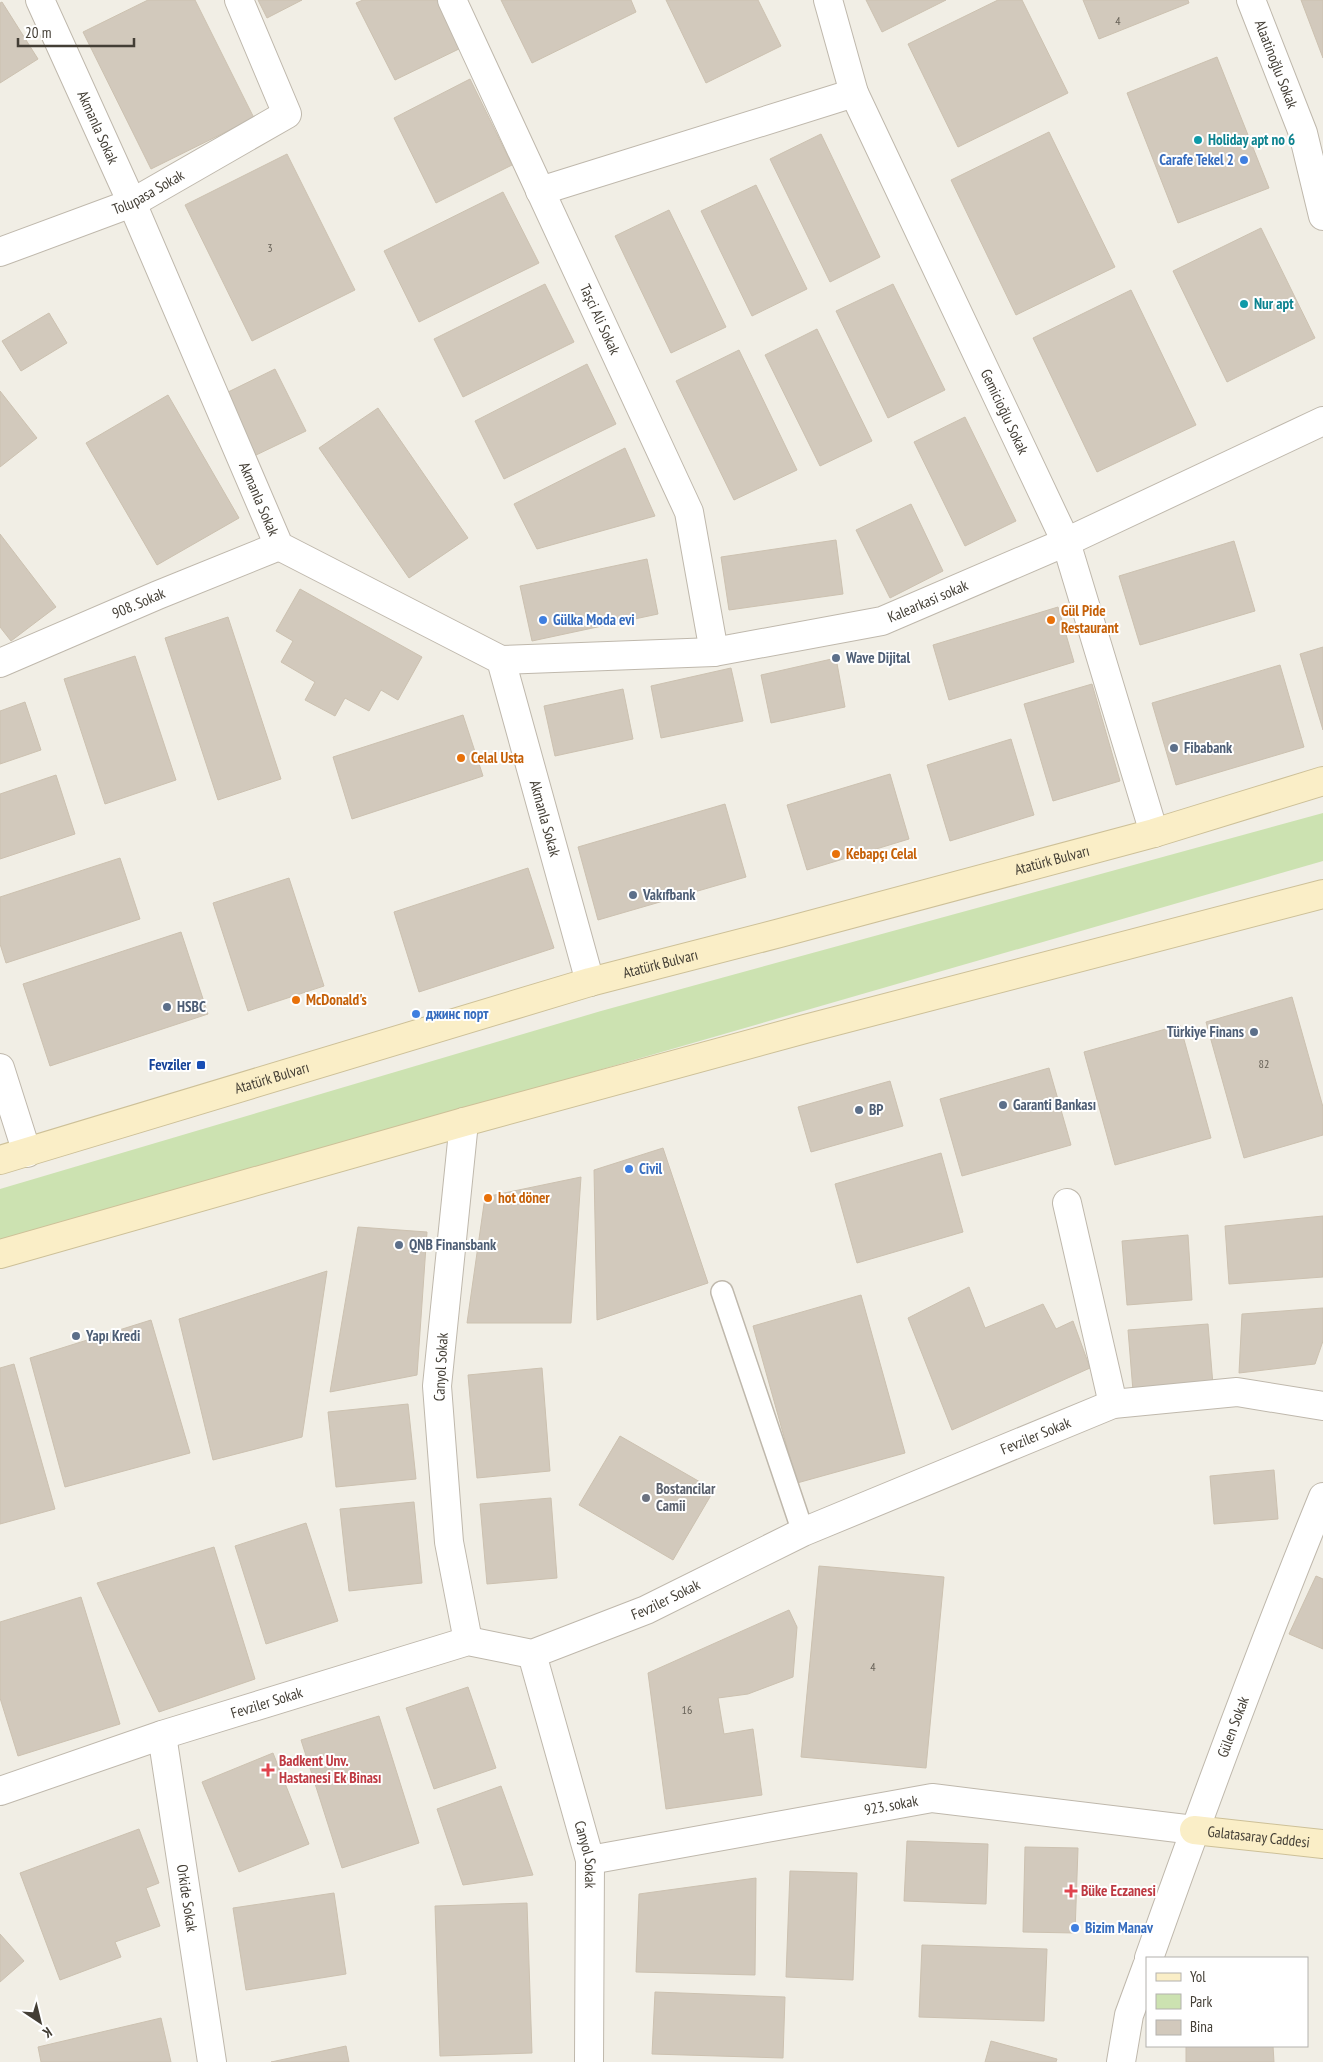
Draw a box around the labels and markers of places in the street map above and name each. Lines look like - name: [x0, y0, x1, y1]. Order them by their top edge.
- place label: Holiday apt no 6: [1208, 130, 1295, 149]
- marker: Holiday apt no 6: [1192, 134, 1204, 146]
- place label: Carafe Tekel 2: [1159, 150, 1234, 169]
- marker: Carafe Tekel 2: [1238, 154, 1250, 166]
- place label: Nur apt: [1254, 294, 1294, 313]
- marker: Nur apt: [1238, 298, 1250, 310]
- place label: Gül Pide Restaurant: [1061, 601, 1119, 637]
- place label: Gülka Moda evi: [553, 610, 635, 629]
- marker: Gülka Moda evi: [537, 614, 549, 626]
- marker: Gül Pide Restaurant: [1045, 614, 1057, 626]
- place label: Wave Dijital: [845, 648, 910, 667]
- marker: Wave Dijital: [830, 652, 842, 664]
- place label: Fibabank: [1184, 738, 1233, 757]
- marker: Fibabank: [1168, 742, 1180, 754]
- place label: Celal Usta: [471, 748, 524, 767]
- marker: Celal Usta: [455, 752, 467, 764]
- place label: Kebapçı Celal: [846, 844, 917, 863]
- marker: Kebapçı Celal: [830, 848, 842, 860]
- place label: Vakıfbank: [642, 885, 696, 904]
- marker: Vakıfbank: [627, 889, 639, 901]
- place label: McDonald's: [306, 990, 367, 1009]
- marker: McDonald's: [290, 994, 302, 1006]
- place label: HSBC: [177, 997, 206, 1016]
- marker: HSBC: [161, 1001, 173, 1013]
- place label: джинс порт: [425, 1004, 489, 1023]
- marker: джинс порт: [410, 1008, 422, 1020]
- place label: Türkiye Finans: [1167, 1022, 1244, 1041]
- marker: Türkiye Finans: [1248, 1026, 1260, 1038]
- place label: Fevziler: [149, 1055, 192, 1074]
- marker: Fevziler: [195, 1059, 207, 1071]
- place label: Garanti Bankası: [1013, 1095, 1096, 1114]
- marker: Garanti Bankası: [997, 1099, 1009, 1111]
- place label: BP: [869, 1100, 884, 1119]
- marker: BP: [853, 1104, 865, 1116]
- place label: Civil: [639, 1159, 663, 1178]
- marker: Civil: [623, 1163, 635, 1175]
- place label: hot döner: [498, 1188, 550, 1207]
- marker: hot döner: [482, 1192, 494, 1204]
- place label: QNB Finansbank: [409, 1235, 497, 1254]
- marker: QNB Finansbank: [393, 1239, 405, 1251]
- place label: Yapı Kredi: [85, 1326, 140, 1345]
- marker: Yapı Kredi: [70, 1330, 82, 1342]
- place label: Bostancilar Camii: [656, 1479, 716, 1515]
- marker: Bostancilar Camii: [640, 1492, 652, 1504]
- place label: Badkent Unv. Hastanesi Ek Binası: [279, 1751, 381, 1787]
- marker: Badkent Unv. Hastanesi Ek Binası: [261, 1763, 275, 1777]
- place label: Büke Eczanesi: [1081, 1881, 1156, 1900]
- marker: Büke Eczanesi: [1065, 1885, 1077, 1897]
- place label: Bizim Manav: [1085, 1918, 1154, 1937]
- marker: Bizim Manav: [1069, 1922, 1081, 1934]

